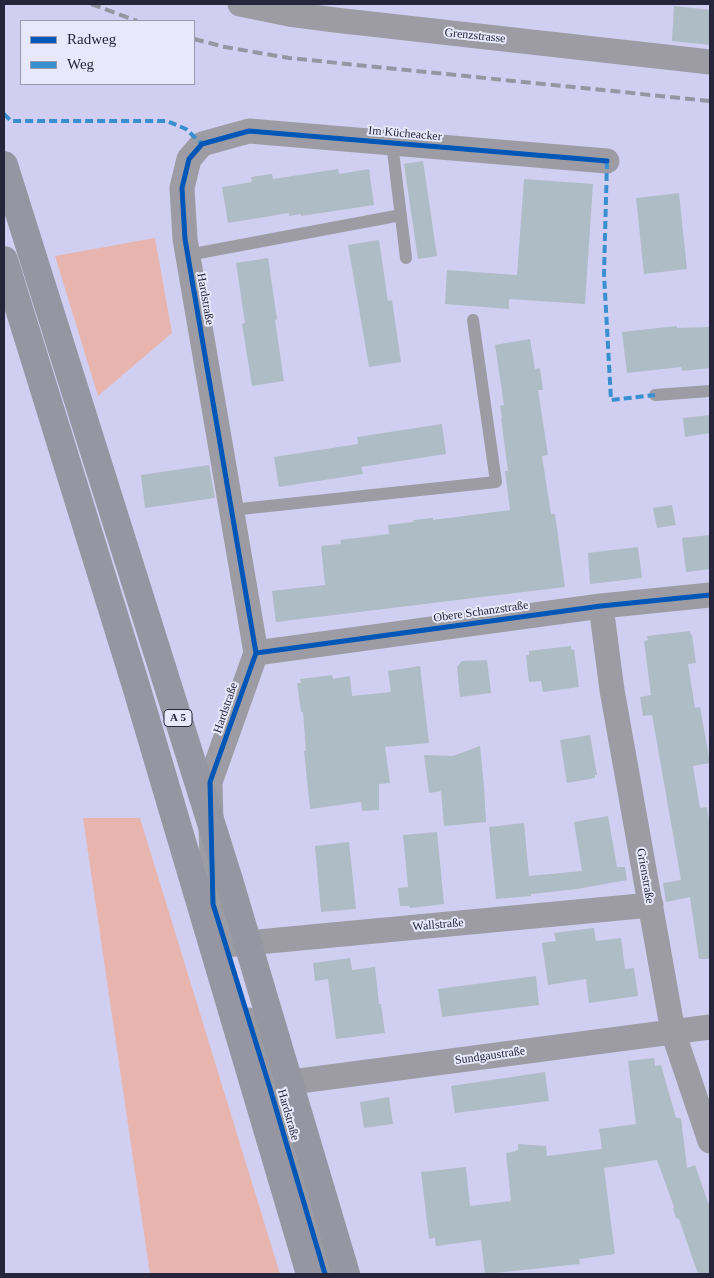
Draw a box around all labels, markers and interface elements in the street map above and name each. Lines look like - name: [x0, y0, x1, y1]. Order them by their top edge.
- legend: [20, 20, 195, 85]
- street label: Grenzstrasse: [444, 26, 506, 46]
- text: Radweg: [67, 31, 116, 47]
- text: Weg: [67, 56, 94, 72]
- street label: Im Kücheacker: [368, 124, 442, 144]
- street label: Hardstraße: [193, 272, 217, 326]
- street label: Obere Schanzstraße: [433, 598, 529, 626]
- street label: Hardstraße: [211, 681, 241, 735]
- road number: A 5: [164, 710, 192, 726]
- street label: Grienstraße: [633, 847, 657, 905]
- street label: Wallstraße: [412, 916, 464, 934]
- street label: Sundgaustraße: [454, 1044, 526, 1068]
- street label: Hardstraße: [274, 1088, 302, 1142]

